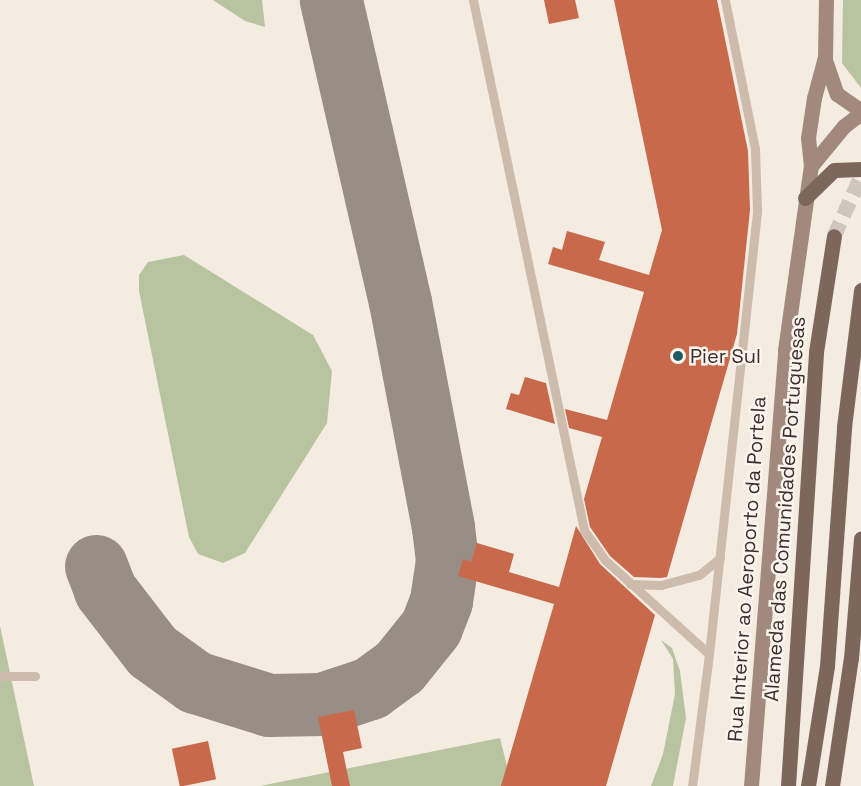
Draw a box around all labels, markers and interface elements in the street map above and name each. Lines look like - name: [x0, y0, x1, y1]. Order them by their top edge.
- street label: Alameda das Comunidades Portuguesas: [760, 316, 810, 702]
- place label: Pier Sul: [690, 344, 761, 368]
- marker: Pier Sul: [671, 349, 685, 363]
- street label: Rua Interior ao Aeroporto da Portela: [723, 395, 771, 743]

